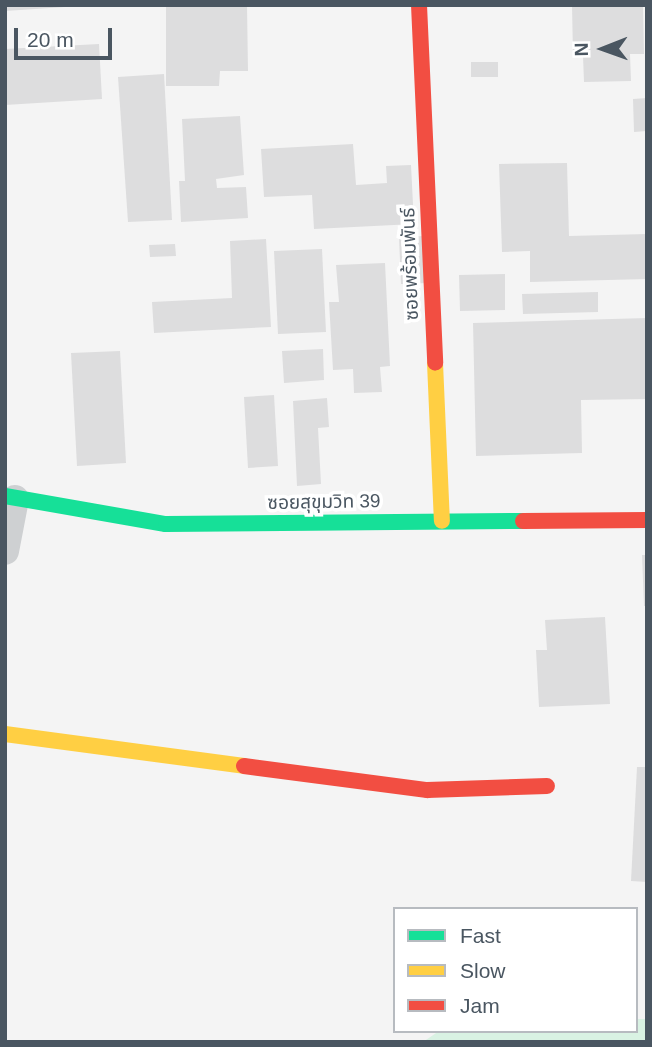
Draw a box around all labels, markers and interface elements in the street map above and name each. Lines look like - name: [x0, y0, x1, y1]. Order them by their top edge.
- scale bar: [18, 14, 116, 58]
- north arrow: [568, 14, 638, 84]
- text: 20 m: [27, 28, 74, 51]
- text: N: [571, 42, 592, 56]
- street label: ซอยพร้อมพันธ์: [397, 207, 423, 321]
- street label: ซอยสุขุมวิท 39: [267, 490, 381, 514]
- legend: [393, 907, 638, 1033]
- text: Fast: [460, 924, 501, 947]
- text: Slow: [460, 959, 506, 982]
- text: Jam: [460, 994, 500, 1017]

